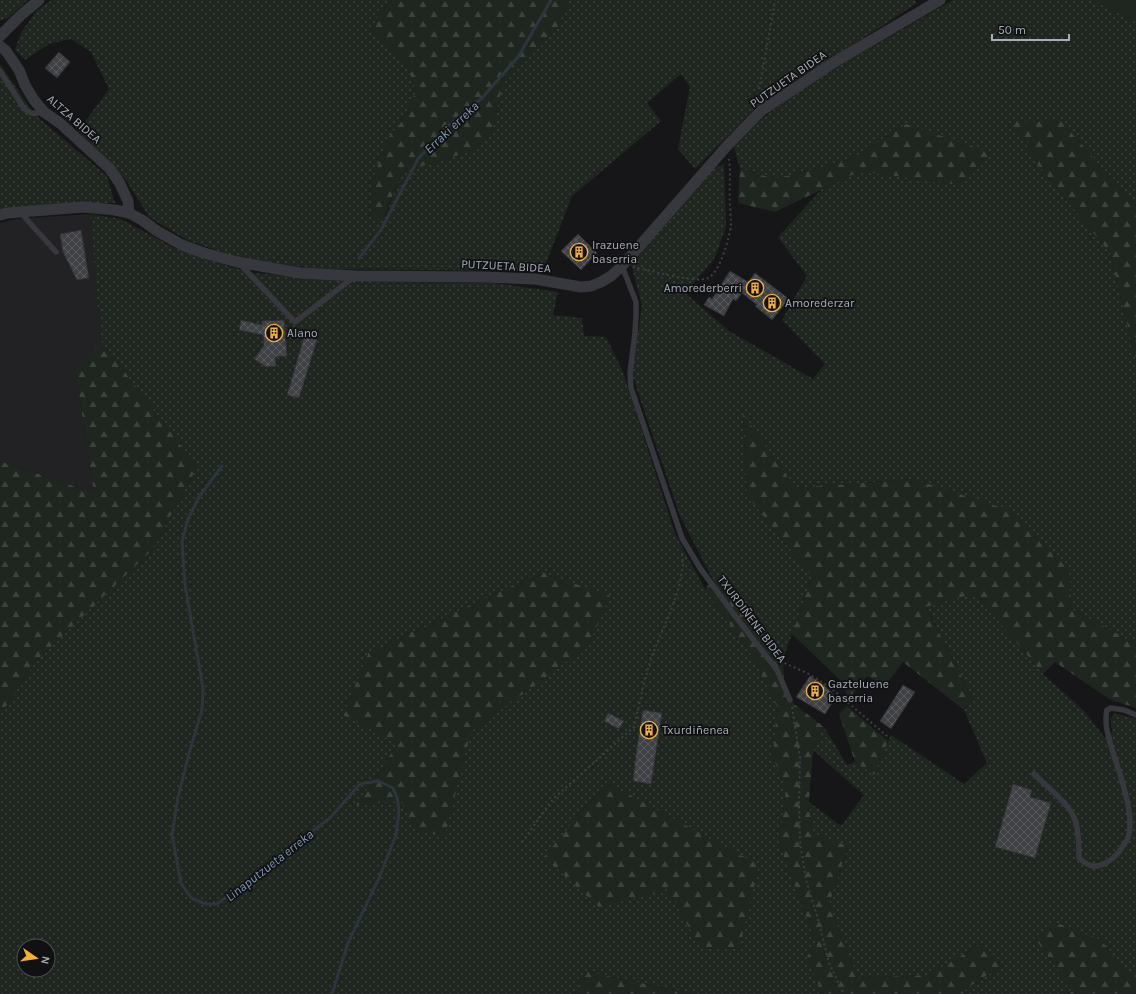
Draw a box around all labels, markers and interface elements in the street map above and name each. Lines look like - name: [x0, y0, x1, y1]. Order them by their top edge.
- scale bar: [992, 16, 1069, 42]
- text: 50 m: [998, 23, 1026, 37]
- street label: PUTZUETA BIDEA: [747, 47, 829, 110]
- street label: ALTZA BIDEA: [44, 92, 104, 146]
- water label: Erraki erreka: [421, 98, 482, 156]
- place label: Irazuene baserria: [592, 238, 639, 266]
- building icon: Irazuene baserria: [569, 242, 589, 262]
- street label: PUTZUETA BIDEA: [461, 257, 551, 275]
- building icon: Amorederberri: [745, 278, 765, 298]
- place label: Amorederberri: [664, 281, 742, 295]
- building icon: Amorederzar: [762, 293, 782, 313]
- place label: Amorederzar: [785, 296, 855, 310]
- building icon: Alano: [264, 323, 284, 343]
- place label: Alano: [287, 326, 318, 340]
- street label: TXURDIÑENE BIDEA: [715, 573, 789, 665]
- place label: Gazteluene baserria: [828, 677, 889, 705]
- building icon: Gazteluene baserria: [805, 681, 825, 701]
- building icon: Txurdiñenea: [639, 720, 659, 740]
- place label: Txurdiñenea: [662, 723, 729, 737]
- water label: Linaputzueta erreka: [222, 826, 317, 904]
- north arrow: [16, 938, 56, 978]
- text: N: [38, 955, 52, 965]

